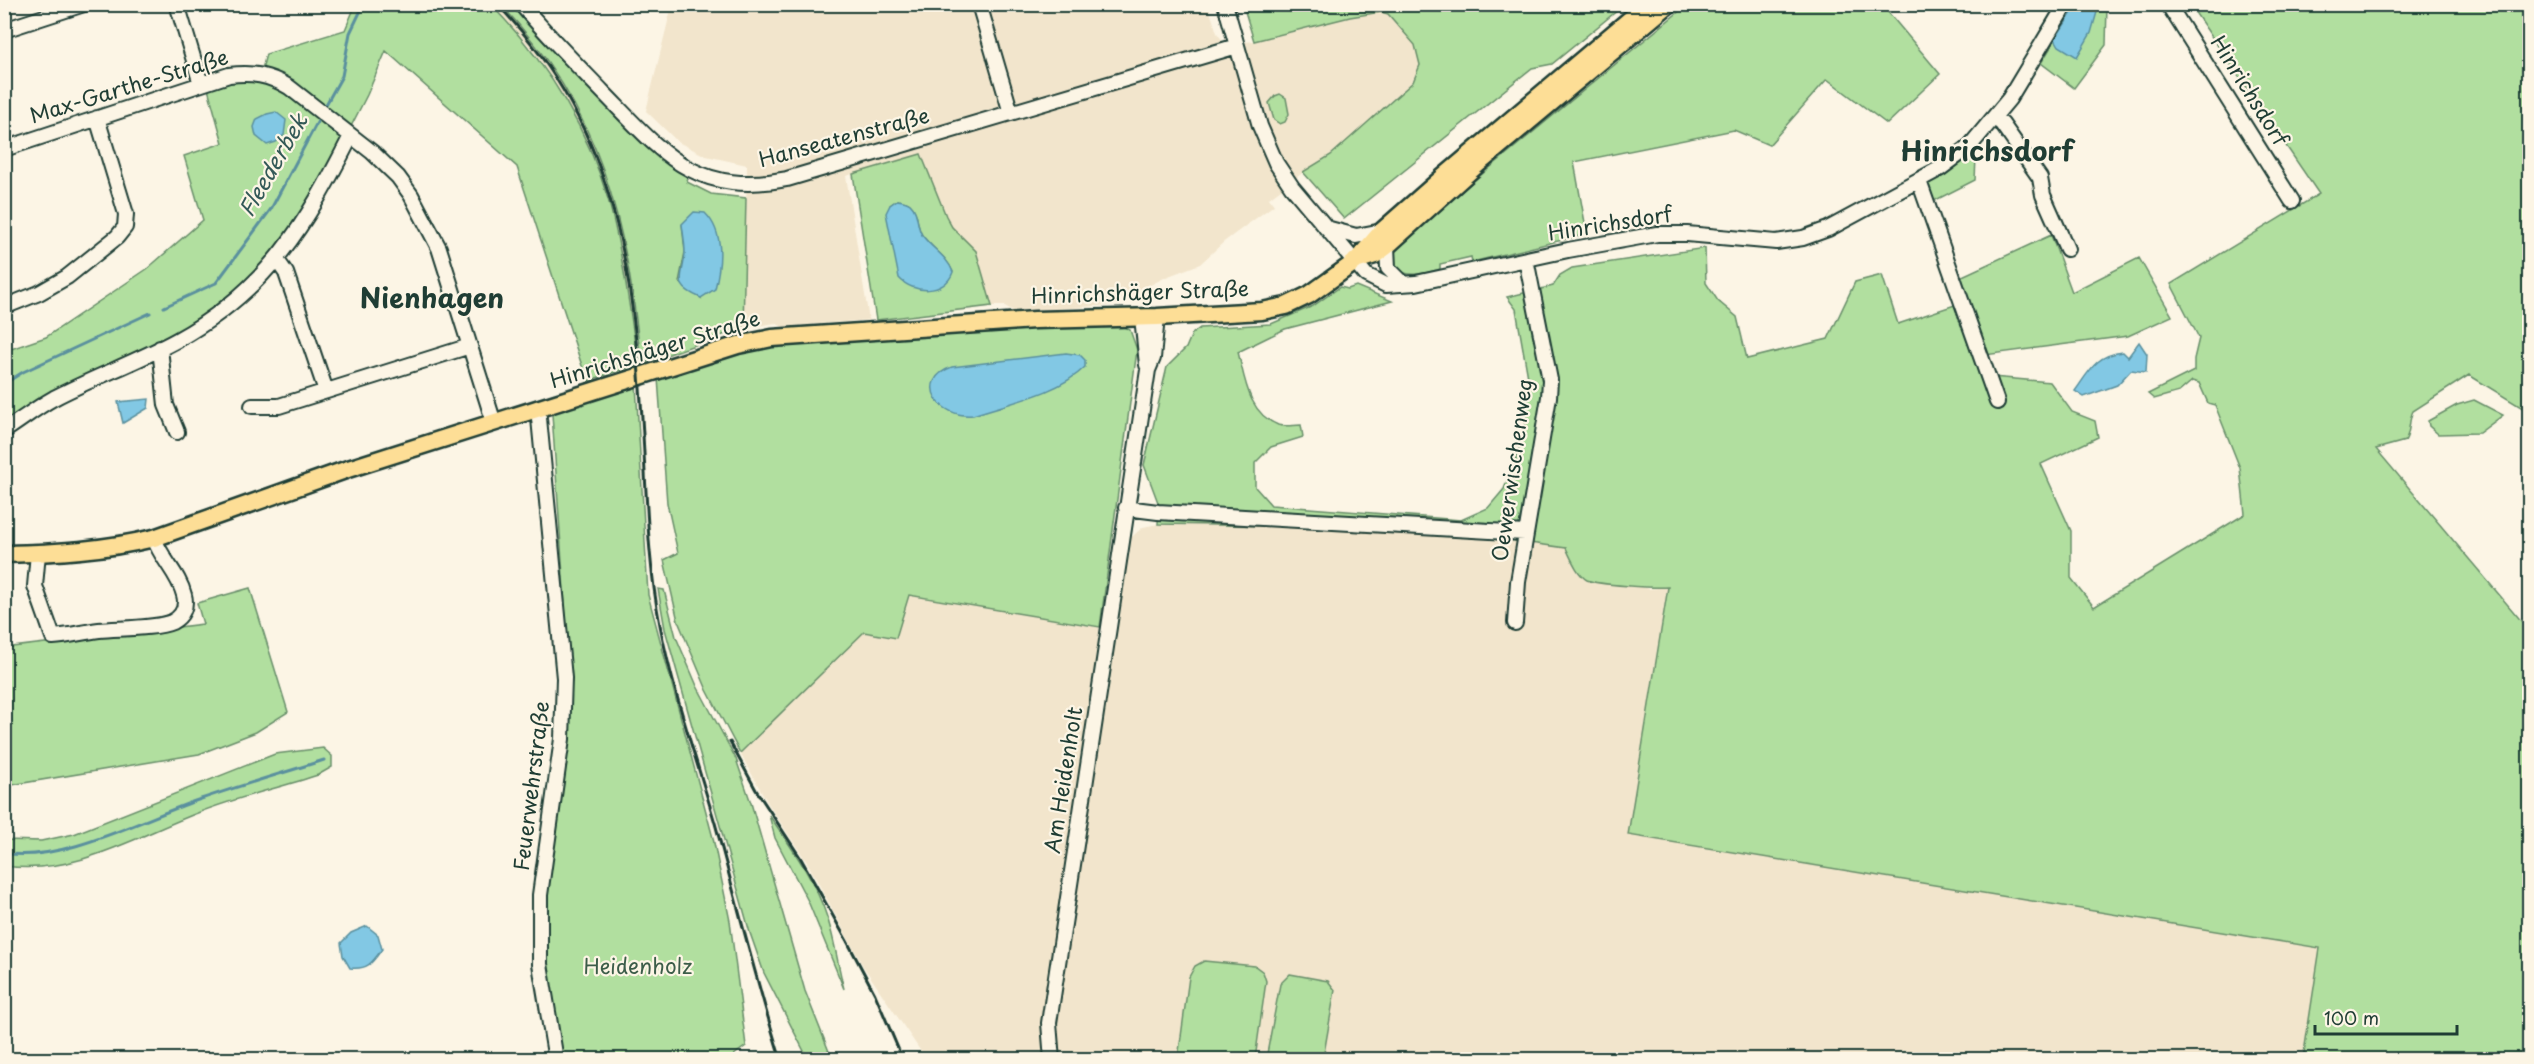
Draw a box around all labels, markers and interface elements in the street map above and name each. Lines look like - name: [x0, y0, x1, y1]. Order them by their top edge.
- street label: Hinrichsdorf: [2204, 28, 2298, 153]
- street label: Max-Garthe-Straße: [25, 40, 232, 131]
- street label: Hanseatenstraße: [754, 98, 932, 174]
- water label: Fleederbek: [229, 105, 315, 222]
- district label: Hinrichsdorf: [1901, 129, 2076, 170]
- street label: Hinrichsdorf: [1545, 196, 1676, 248]
- street label: Hinrichshäger Straße: [1030, 271, 1250, 311]
- district label: Nienhagen: [360, 276, 504, 317]
- street label: Hinrichshäger Straße: [545, 301, 763, 395]
- street label: Oewerwischenweg: [1482, 376, 1540, 563]
- street label: Feuerwehrstraße: [504, 699, 556, 872]
- street label: Am Heidenholt: [1035, 704, 1089, 855]
- park label: Heidenholz: [584, 949, 692, 981]
- scale bar: [2315, 998, 2458, 1036]
- text: 100 m: [2324, 1004, 2379, 1031]

